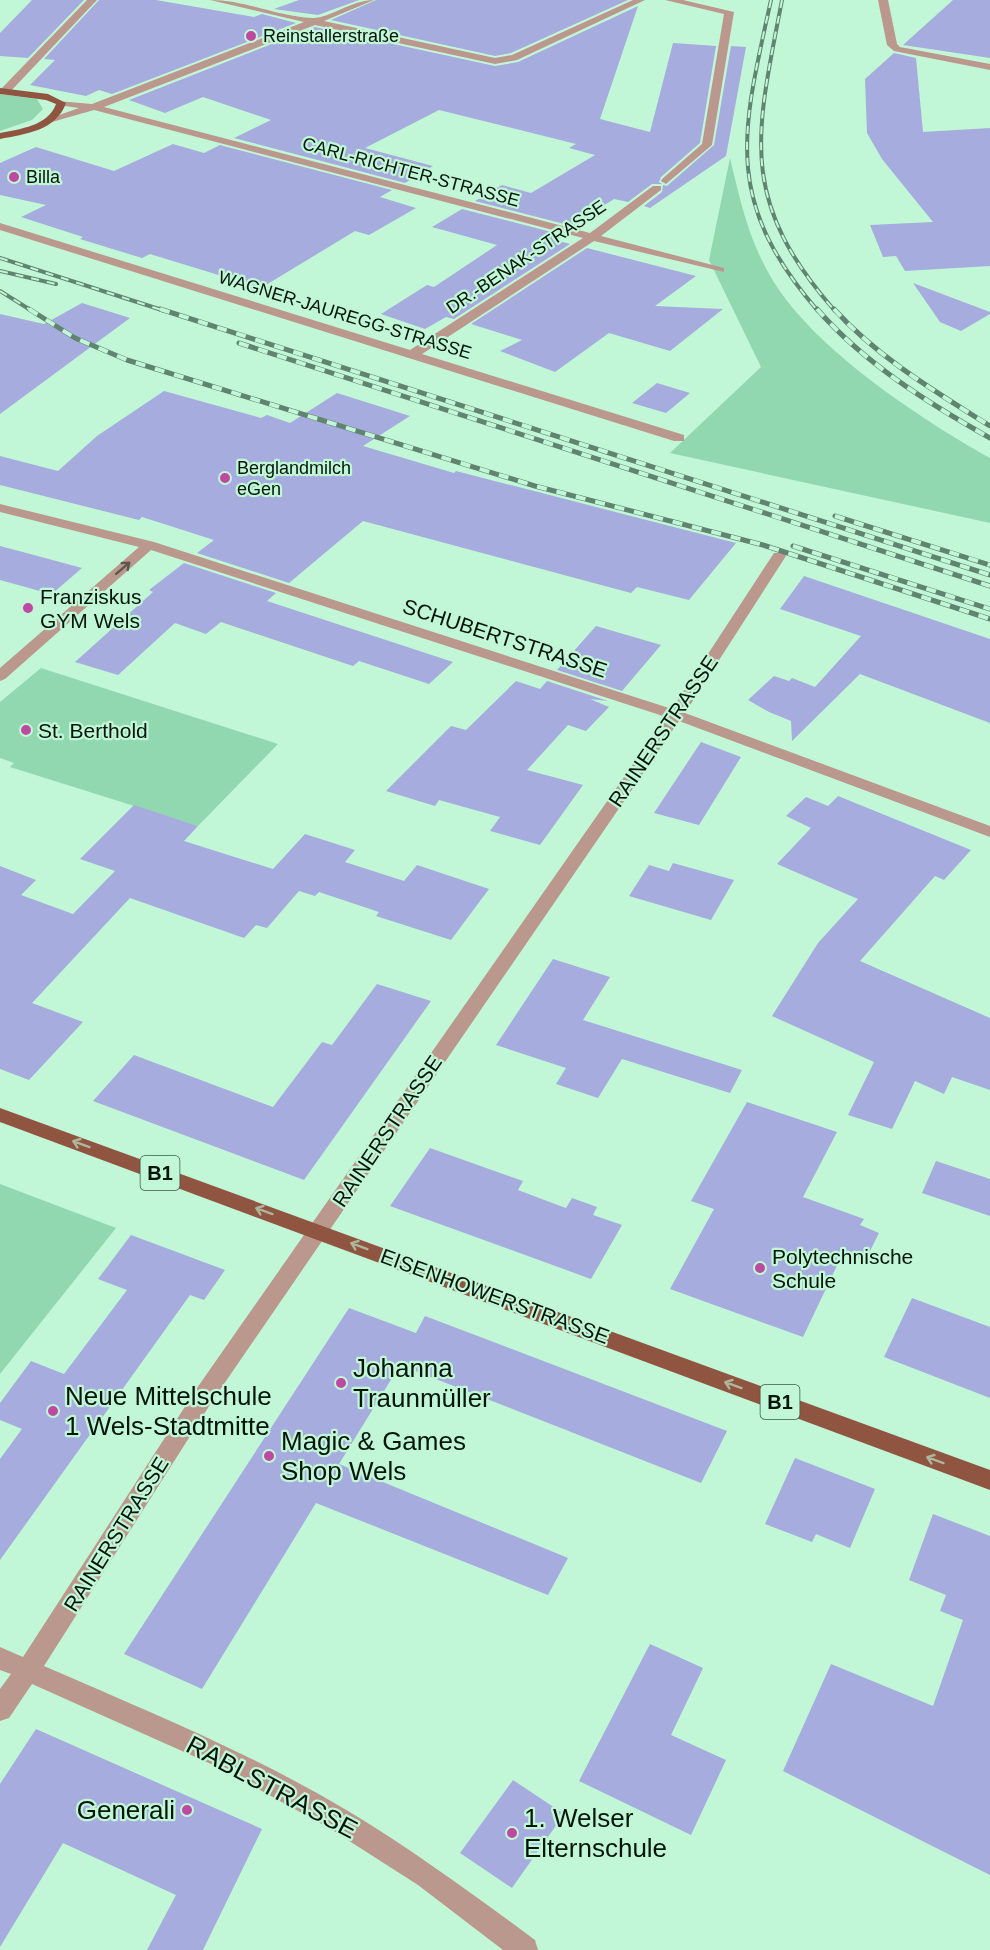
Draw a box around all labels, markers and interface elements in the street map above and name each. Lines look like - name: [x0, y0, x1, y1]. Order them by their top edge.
- place label: Reinstallerstraße: [263, 26, 399, 46]
- marker: Reinstallerstraße: [244, 29, 258, 43]
- street label: CARL-RICHTER-STRASSE: [300, 133, 522, 211]
- place label: Billa: [26, 167, 61, 187]
- marker: Billa: [7, 170, 21, 184]
- street label: DR.-BENAK-STRASSE: [442, 196, 610, 318]
- street label: WAGNER-JAUREGG-STRASSE: [216, 267, 474, 363]
- place label: Berglandmilch eGen: [237, 458, 351, 499]
- marker: Berglandmilch eGen: [218, 471, 232, 485]
- one-way arrow: [115, 561, 130, 575]
- place label: Franziskus GYM Wels: [40, 585, 142, 632]
- street label: SCHUBERTSTRASSE: [400, 594, 610, 682]
- marker: Franziskus GYM Wels: [21, 601, 35, 615]
- street label: RAINERSTRASSE: [604, 651, 722, 811]
- place label: St. Berthold: [38, 719, 148, 742]
- marker: St. Berthold: [19, 723, 33, 737]
- street label: RAINERSTRASSE: [328, 1051, 446, 1211]
- one-way arrow: [72, 1138, 91, 1149]
- road number: B1: [140, 1156, 180, 1190]
- one-way arrow: [255, 1204, 274, 1215]
- one-way arrow: [350, 1239, 368, 1250]
- street label: EISENHOWERSTRASSE: [378, 1244, 612, 1348]
- place label: Polytechnische Schule: [772, 1245, 913, 1292]
- marker: Polytechnische Schule: [753, 1261, 767, 1275]
- place label: Johanna Traunmüller: [353, 1353, 491, 1413]
- marker: Johanna Traunmüller: [334, 1376, 348, 1390]
- one-way arrow: [724, 1378, 743, 1389]
- place label: Neue Mittelschule 1 Wels-Stadtmitte: [65, 1381, 272, 1441]
- road number: B1: [760, 1385, 800, 1419]
- marker: Neue Mittelschule 1 Wels-Stadtmitte: [46, 1404, 60, 1418]
- place label: Magic & Games Shop Wels: [281, 1426, 466, 1486]
- marker: Magic & Games Shop Wels: [262, 1449, 276, 1463]
- street label: RAINERSTRASSE: [59, 1453, 173, 1615]
- one-way arrow: [926, 1454, 945, 1465]
- street label: RABLSTRASSE: [181, 1729, 363, 1845]
- place label: Generali: [77, 1795, 175, 1825]
- marker: Generali: [180, 1803, 194, 1817]
- place label: 1. Welser Elternschule: [524, 1803, 667, 1863]
- marker: 1. Welser Elternschule: [505, 1826, 519, 1840]

